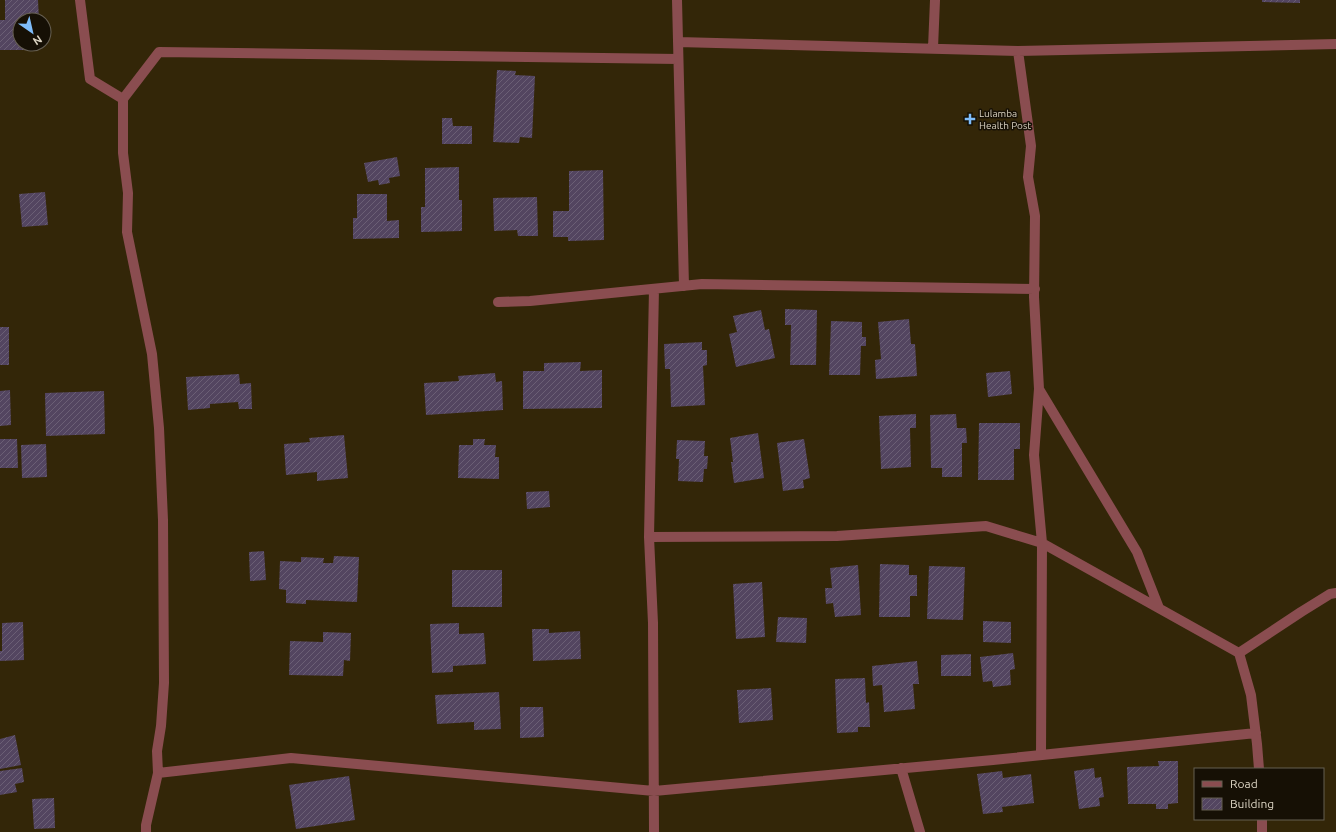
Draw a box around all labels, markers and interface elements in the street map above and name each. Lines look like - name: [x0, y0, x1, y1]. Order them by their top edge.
- north arrow: [12, 12, 52, 52]
- text: N: [31, 33, 44, 48]
- place label: Lulamba Health Post: [979, 108, 1031, 131]
- marker: Lulamba Health Post: [964, 113, 976, 125]
- legend: [1194, 768, 1324, 820]
- text: Road: [1230, 777, 1258, 790]
- text: Building: [1230, 797, 1274, 810]

